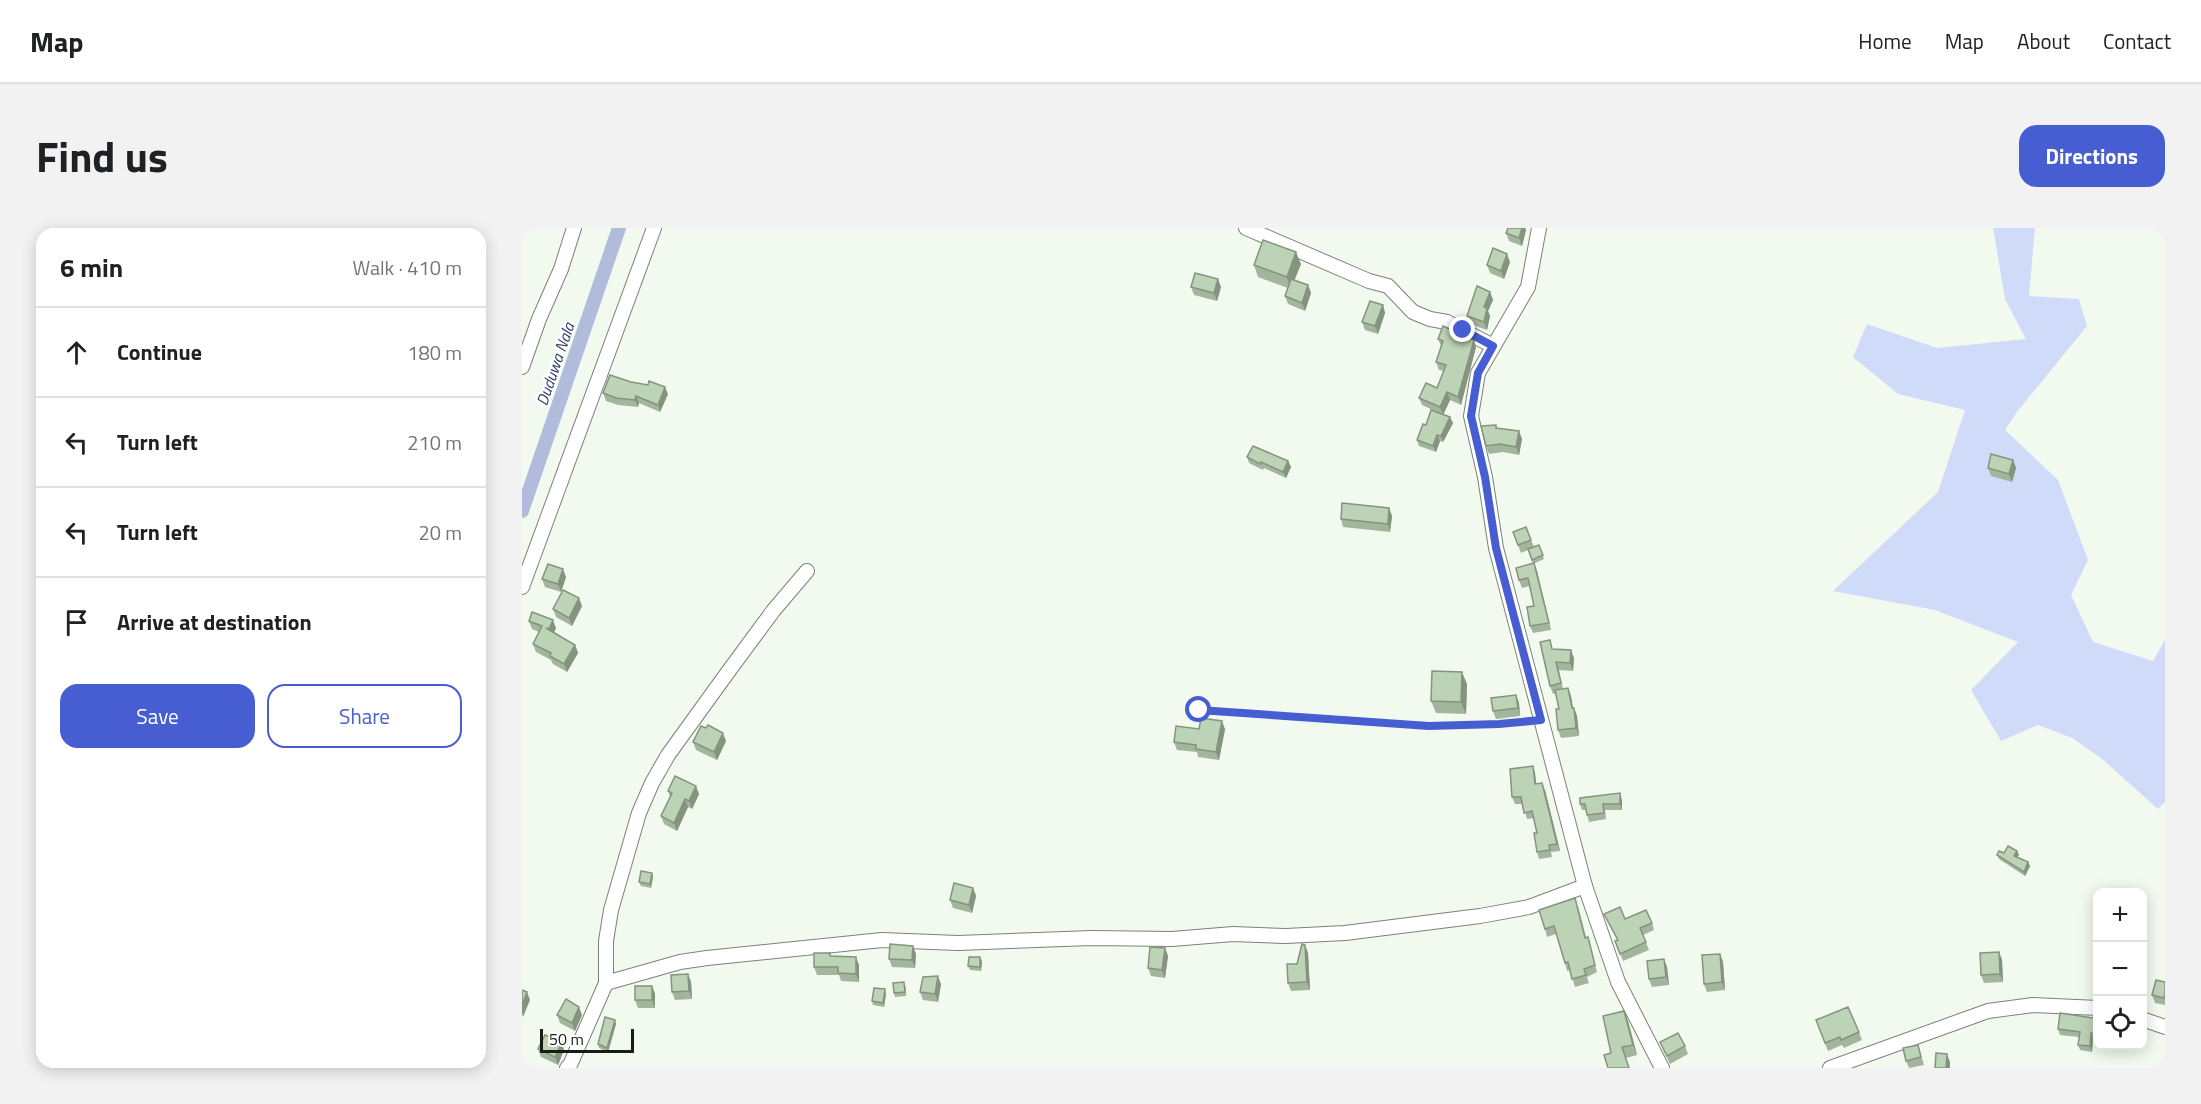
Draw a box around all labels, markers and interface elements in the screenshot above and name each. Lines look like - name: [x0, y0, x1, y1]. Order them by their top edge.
- text: Map: [30, 20, 84, 63]
- text: Home: [1858, 25, 1912, 57]
- text: Map: [1945, 25, 1984, 57]
- text: About: [2017, 25, 2070, 57]
- text: Contact: [2103, 25, 2171, 57]
- text: Find us: [36, 124, 168, 188]
- button: Directions: [2019, 125, 2165, 187]
- text: 6 min: [60, 248, 123, 287]
- text: Walk · 410 m: [353, 252, 462, 283]
- route end: [1449, 316, 1475, 342]
- water label: Duduwa Nala: [530, 318, 581, 409]
- text: Continue: [117, 335, 202, 369]
- icon: ahead: [60, 336, 93, 369]
- text: 180 m: [407, 337, 462, 368]
- text: Turn left: [117, 425, 198, 459]
- icon: left: [60, 426, 93, 459]
- text: 210 m: [407, 427, 462, 458]
- text: Turn left: [117, 515, 198, 549]
- icon: left: [60, 516, 93, 549]
- text: 20 m: [418, 517, 462, 548]
- text: Arrive at destination: [117, 605, 312, 639]
- icon: arrive: [60, 606, 93, 639]
- button: Save: [60, 684, 255, 748]
- button: Share: [267, 684, 462, 748]
- route start: [1185, 696, 1211, 722]
- map controls: [2093, 888, 2147, 1050]
- button: +: [2093, 888, 2147, 942]
- button: −: [2093, 942, 2147, 996]
- button: locate: [2093, 996, 2147, 1050]
- scale bar: [540, 1026, 634, 1054]
- text: 50 m: [549, 1027, 584, 1051]

